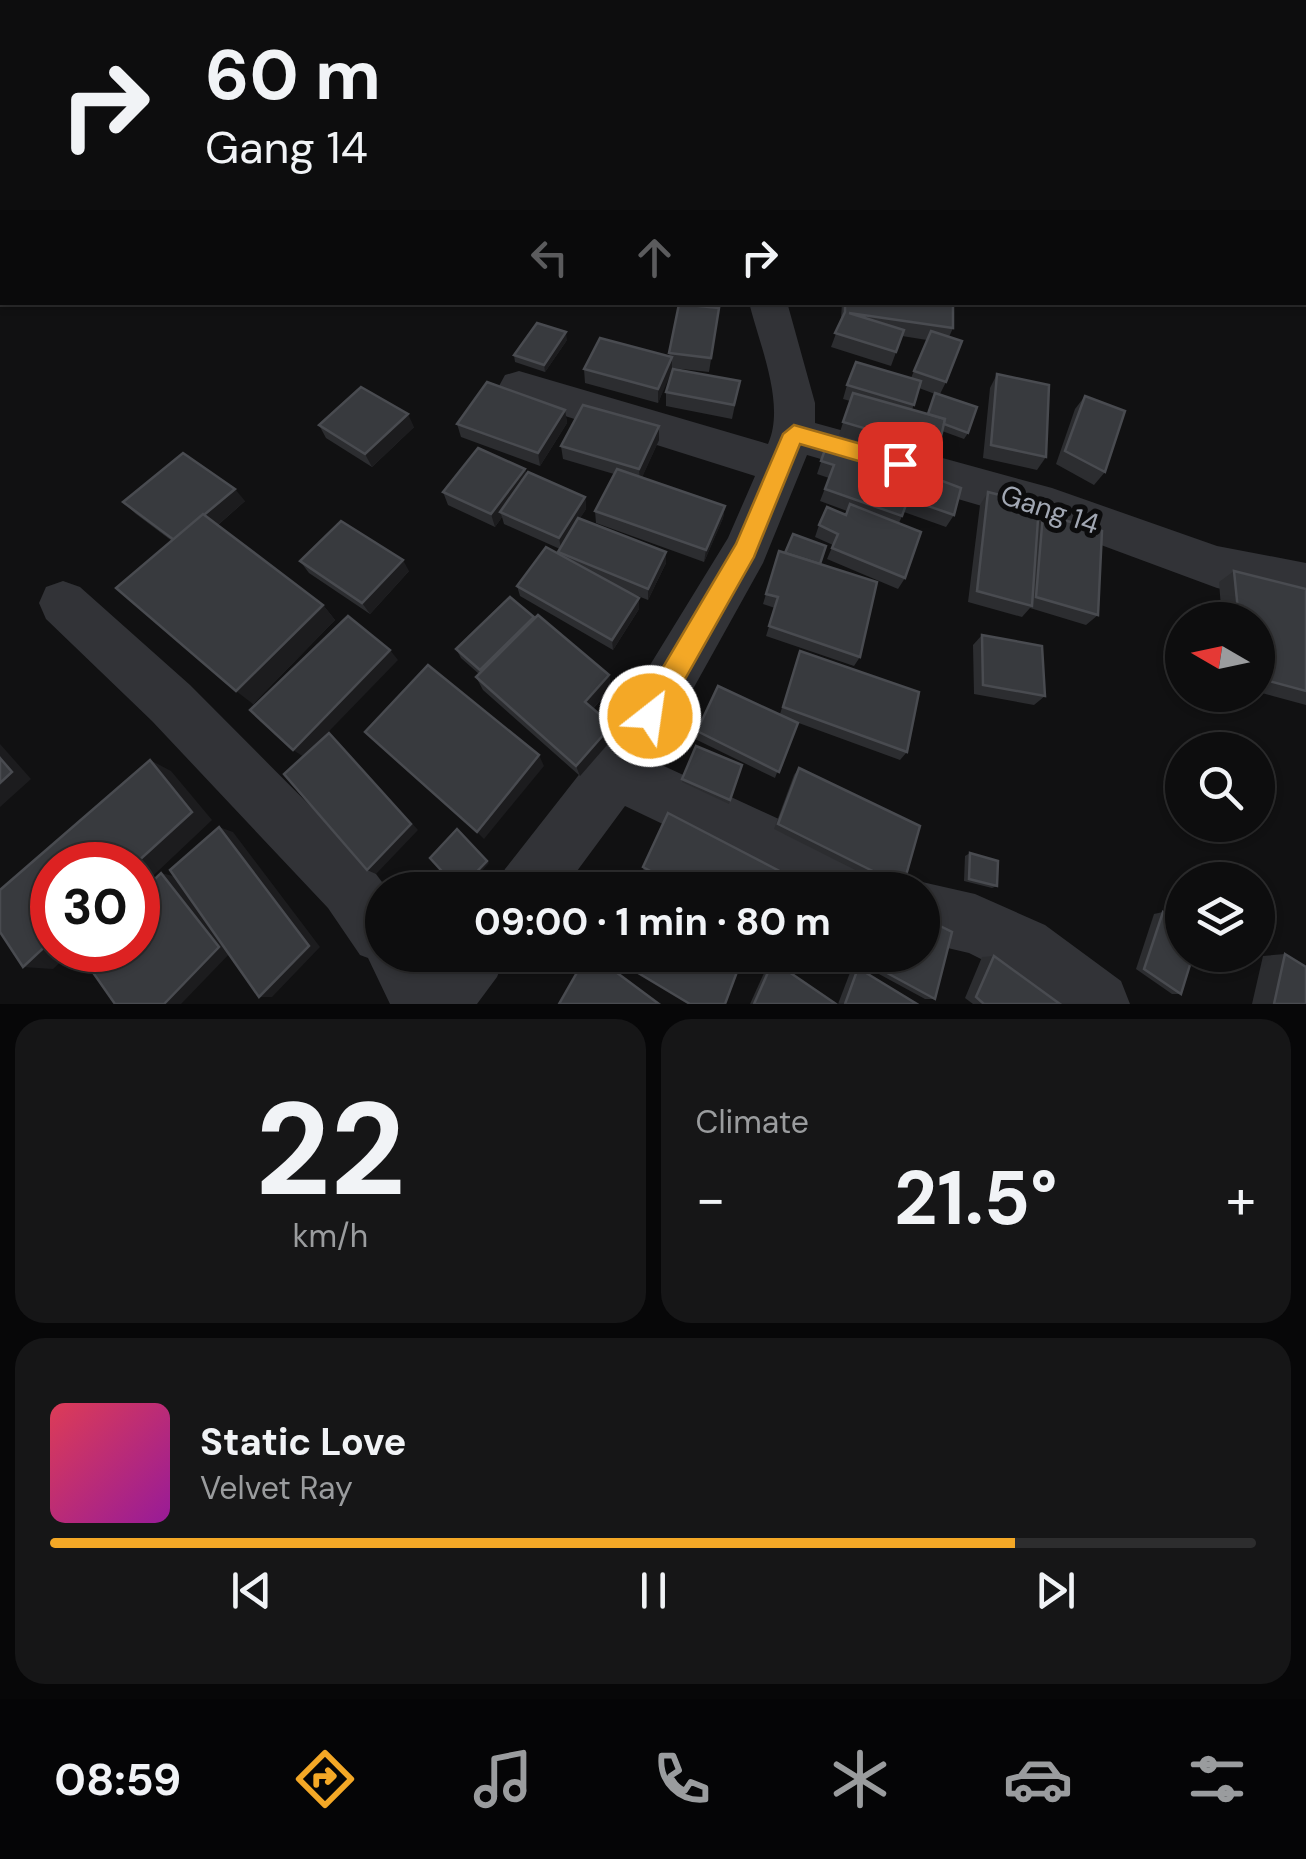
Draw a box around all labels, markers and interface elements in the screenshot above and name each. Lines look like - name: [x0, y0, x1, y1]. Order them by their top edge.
- text: 60 m: [205, 30, 381, 121]
- icon: right: [40, 40, 170, 170]
- text: Gang 14: [205, 118, 368, 177]
- icon: left: [522, 230, 577, 285]
- icon: ahead: [627, 230, 682, 285]
- icon: right: [732, 230, 787, 285]
- pin: [858, 422, 943, 507]
- icon: arrive: [873, 437, 928, 492]
- street label: Gang 14: [996, 476, 1104, 543]
- north arrow: [1165, 602, 1275, 712]
- map controls: [1165, 602, 1275, 972]
- position arrow: [598, 664, 702, 768]
- button: search: [1165, 732, 1275, 842]
- speed limit sign: 30: [30, 842, 160, 972]
- button: layers: [1165, 862, 1275, 972]
- text: 09:00 · 1 min · 80 m: [474, 897, 831, 947]
- text: 22: [255, 1065, 405, 1234]
- text: Climate: [696, 1101, 809, 1143]
- text: 21.5°: [894, 1150, 1057, 1247]
- text: −: [696, 1163, 726, 1235]
- text: +: [1226, 1163, 1256, 1235]
- text: km/h: [292, 1215, 368, 1257]
- text: Static Love: [200, 1417, 406, 1467]
- text: Velvet Ray: [200, 1467, 353, 1509]
- icon: previous: [224, 1563, 279, 1618]
- icon: pause: [626, 1563, 681, 1618]
- icon: next: [1028, 1563, 1083, 1618]
- icon: directions: [290, 1744, 360, 1814]
- icon: music: [468, 1744, 538, 1814]
- icon: phone: [647, 1744, 717, 1814]
- icon: climate: [825, 1744, 895, 1814]
- icon: car: [1003, 1744, 1073, 1814]
- icon: filters: [1182, 1744, 1252, 1814]
- text: 08:59: [54, 1750, 181, 1809]

